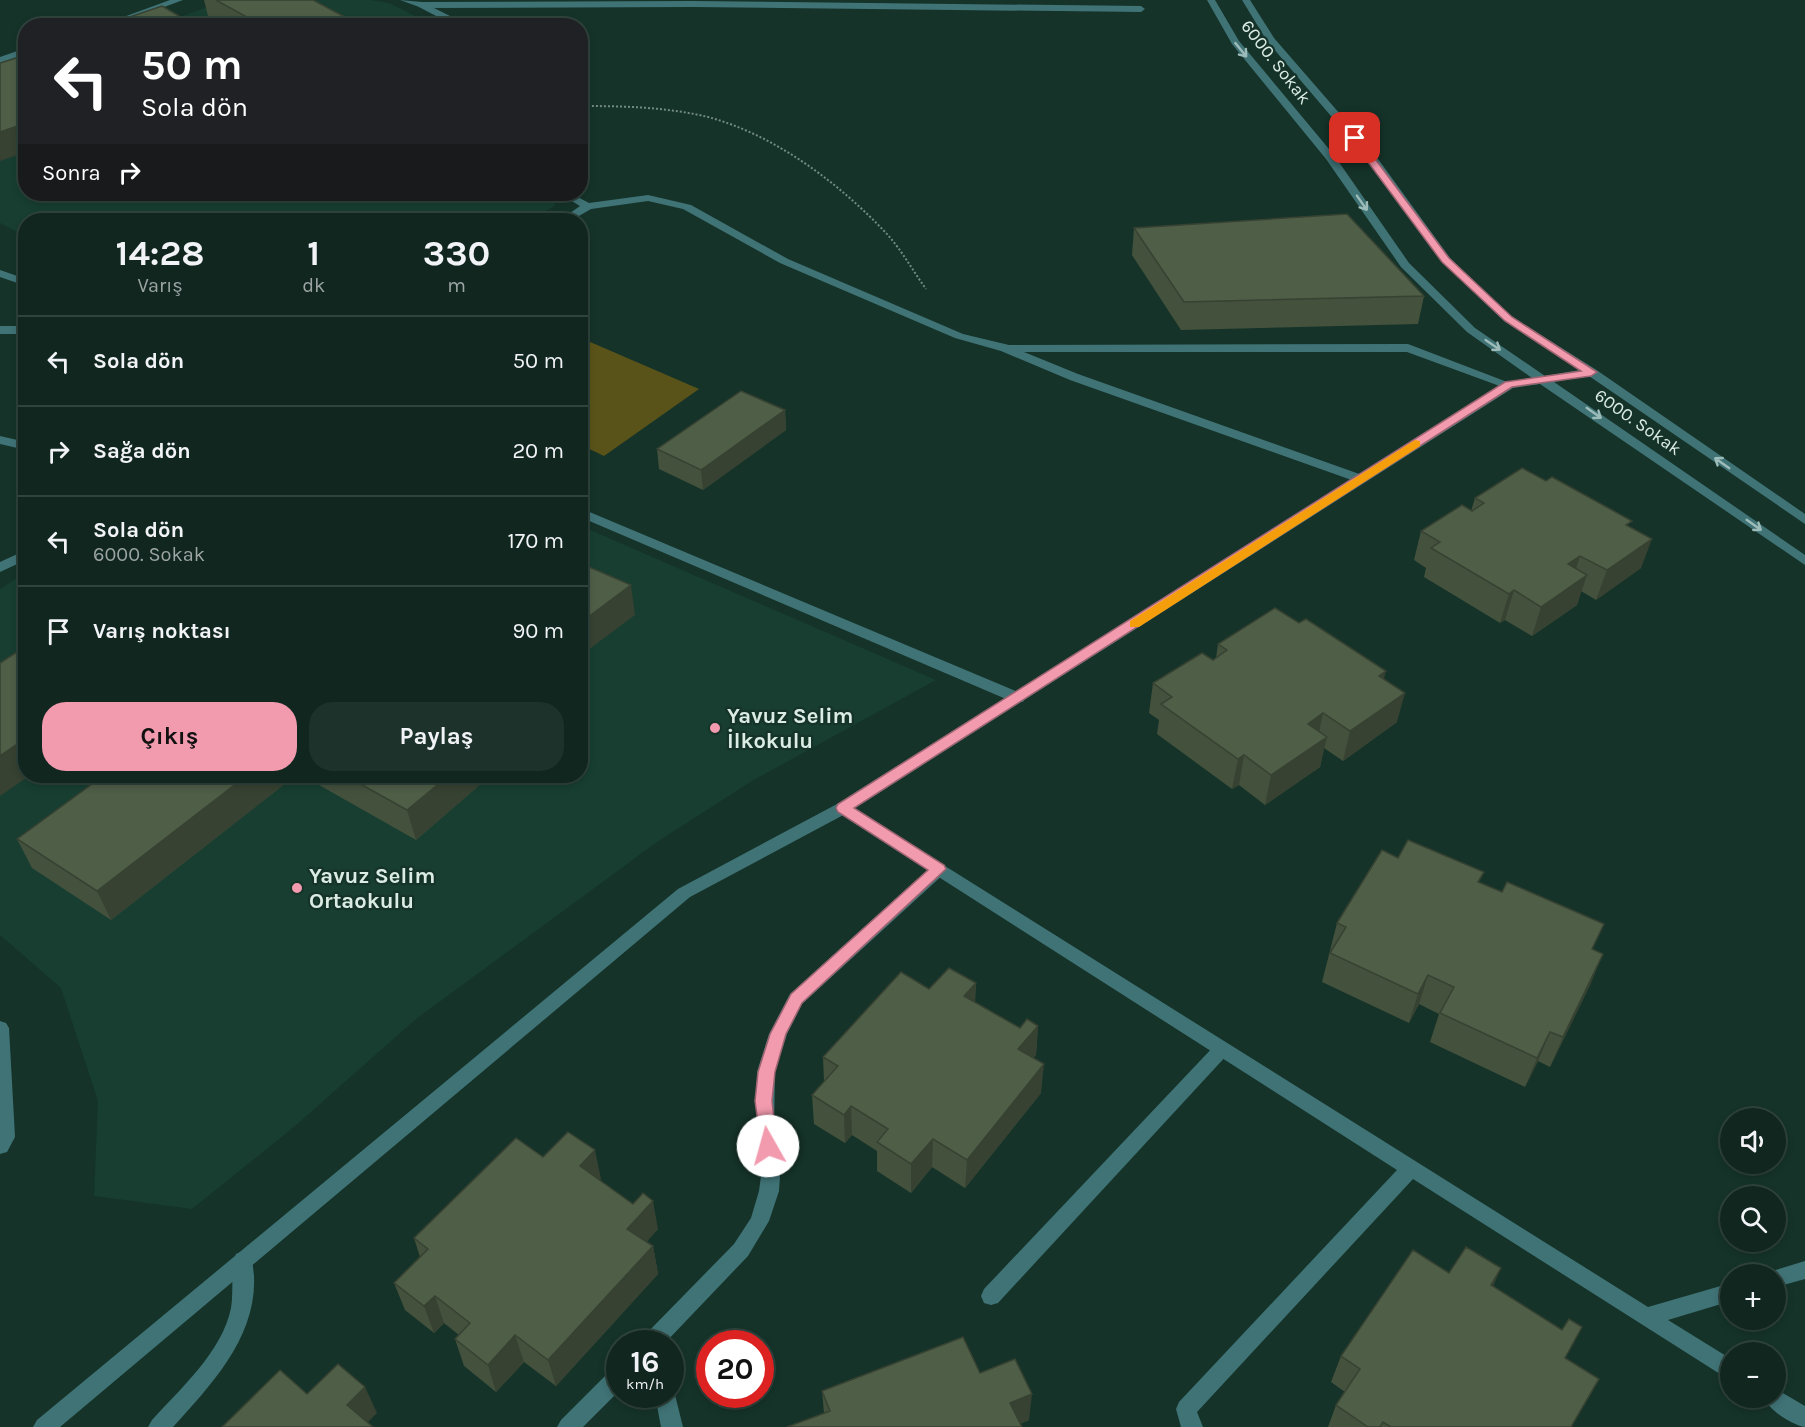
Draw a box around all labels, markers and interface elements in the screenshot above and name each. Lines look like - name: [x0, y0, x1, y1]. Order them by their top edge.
- street label: 6000. Sokak: [1236, 16, 1316, 108]
- text: 50 m: [141, 40, 243, 90]
- one-way arrow: [1235, 41, 1248, 57]
- icon: left: [42, 42, 120, 120]
- text: Sola dön: [141, 91, 248, 123]
- pin: [1329, 112, 1380, 163]
- icon: arrive: [1338, 121, 1371, 154]
- icon: right: [113, 156, 146, 189]
- text: Sonra: [42, 160, 101, 186]
- one-way arrow: [1356, 194, 1368, 211]
- text: 14:28: [116, 232, 205, 274]
- text: 1: [307, 232, 320, 274]
- text: 330: [423, 232, 490, 274]
- text: Varış: [137, 274, 183, 297]
- text: dk: [302, 274, 325, 297]
- text: m: [447, 274, 466, 297]
- one-way arrow: [1484, 339, 1501, 351]
- icon: left: [42, 345, 75, 378]
- text: Sola dön: [93, 348, 184, 374]
- text: 50 m: [513, 348, 564, 374]
- street label: 6000. Sokak: [1590, 384, 1686, 460]
- one-way arrow: [1585, 407, 1602, 419]
- icon: right: [42, 435, 75, 468]
- text: Sağa dön: [93, 438, 191, 464]
- text: 20 m: [512, 438, 564, 464]
- one-way arrow: [1715, 457, 1731, 469]
- text: Sola dön: [93, 517, 184, 543]
- one-way arrow: [1745, 519, 1762, 531]
- icon: left: [42, 525, 75, 558]
- text: 170 m: [508, 528, 564, 554]
- text: 6000. Sokak: [93, 543, 205, 566]
- icon: arrive: [42, 615, 75, 648]
- text: Varış noktası: [93, 618, 231, 644]
- text: 90 m: [512, 618, 564, 644]
- button: Çıkış: [42, 702, 297, 771]
- button: Paylaş: [309, 702, 564, 771]
- place label: Yavuz Selim İlkokulu: [727, 703, 853, 754]
- marker: Yavuz Selim İlkokulu: [708, 721, 722, 735]
- place label: Yavuz Selim Ortaokulu: [309, 863, 435, 914]
- marker: Yavuz Selim Ortaokulu: [290, 881, 304, 895]
- map controls: [1720, 1108, 1786, 1408]
- button: sound: [1720, 1108, 1786, 1174]
- position arrow: [736, 1114, 800, 1178]
- button: search: [1720, 1186, 1786, 1252]
- button: +: [1720, 1264, 1786, 1330]
- speed limit sign: 20: [696, 1330, 774, 1408]
- button: −: [1720, 1342, 1786, 1408]
- text: 16: [631, 1344, 659, 1380]
- text: km/h: [626, 1375, 664, 1393]

